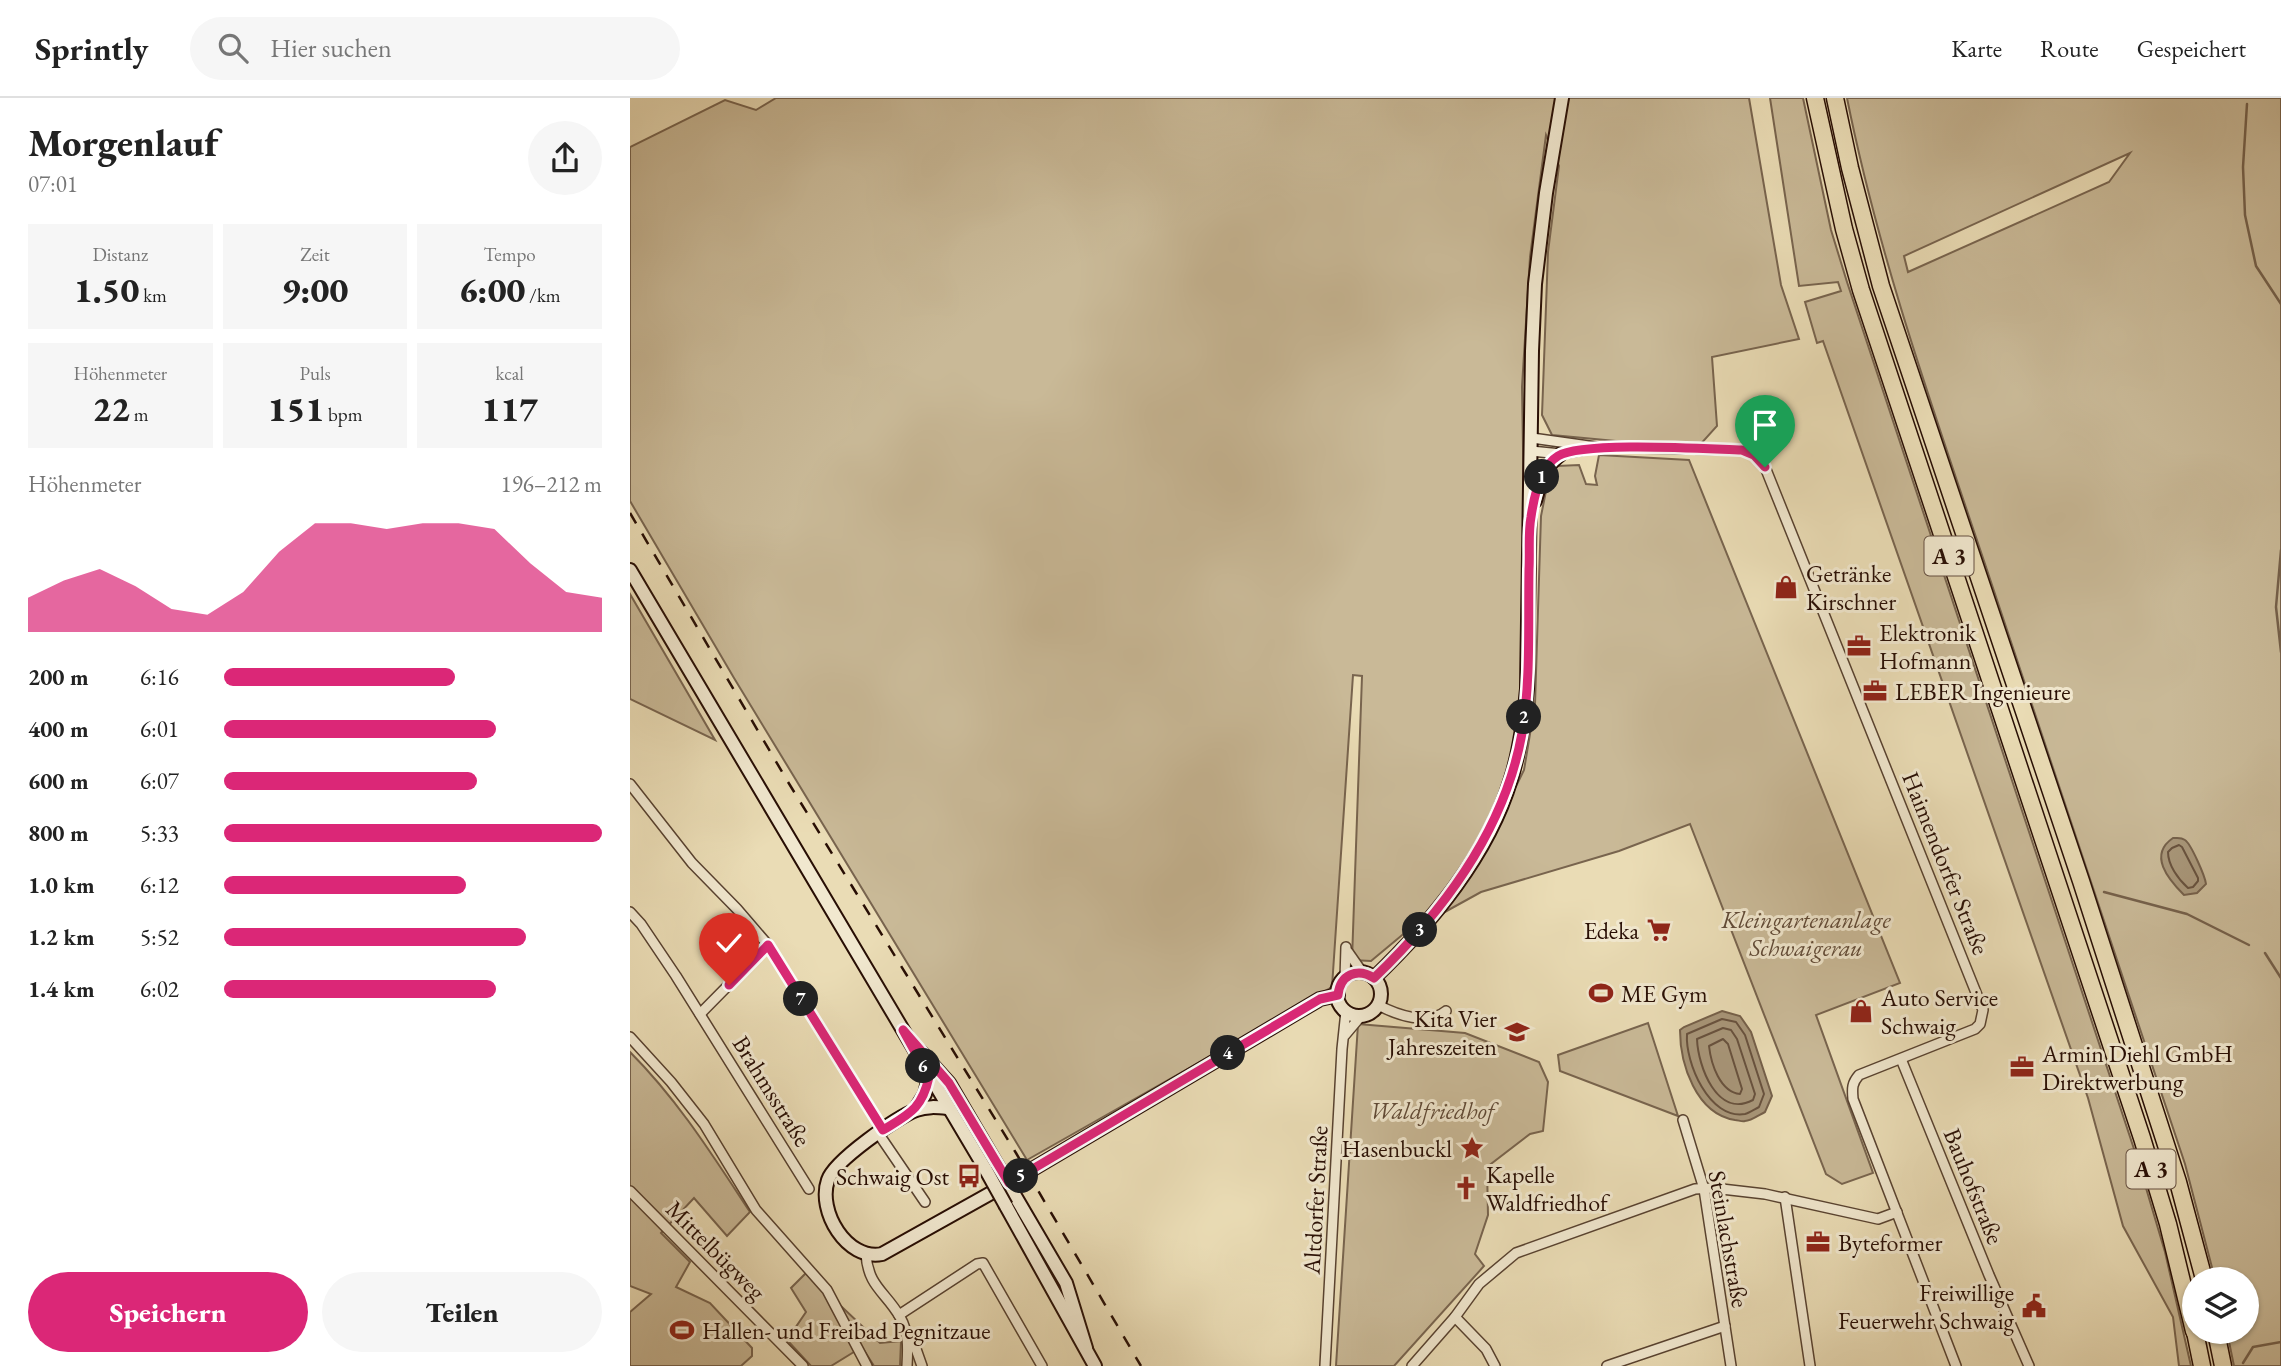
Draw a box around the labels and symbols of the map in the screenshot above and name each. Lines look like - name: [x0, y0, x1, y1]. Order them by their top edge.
- pin: [1735, 395, 1795, 467]
- pin: 1: [1524, 460, 1560, 494]
- road number: A 3: [1924, 536, 1974, 576]
- place label: Getränke Kirschner: [1806, 558, 1896, 617]
- shop icon: Getränke Kirschner: [1772, 573, 1800, 601]
- place label: Elektronik Hofmann: [1879, 617, 1977, 676]
- office icon: Elektronik Hofmann: [1845, 632, 1873, 660]
- place label: LEBER Ingenieure: [1895, 676, 2071, 707]
- office icon: LEBER Ingenieure: [1861, 677, 1889, 705]
- pin: 2: [1506, 700, 1542, 734]
- street label: Haimendorfer Straße: [1895, 767, 1997, 959]
- park label: Kleingartenanlage Schwaigerau: [1720, 904, 1891, 963]
- pin: 3: [1402, 912, 1438, 948]
- pin: [699, 913, 759, 985]
- place label: Edeka: [1584, 915, 1639, 946]
- supermarket icon: Edeka: [1645, 916, 1673, 944]
- place label: ME Gym: [1621, 978, 1708, 1009]
- sports icon: ME Gym: [1587, 979, 1615, 1007]
- pin: 7: [784, 982, 818, 1016]
- place label: Auto Service Schwaig: [1880, 982, 1998, 1041]
- shop icon: Auto Service Schwaig: [1847, 997, 1875, 1025]
- place label: Kita Vier Jahreszeiten: [1386, 1003, 1497, 1062]
- school or university icon: Kita Vier Jahreszeiten: [1503, 1018, 1531, 1046]
- street label: Brahmsstraße: [726, 1030, 818, 1152]
- pin: 4: [1210, 1035, 1246, 1070]
- place label: Armin Diehl GmbH Direktwerbung: [2041, 1038, 2233, 1097]
- pin: 6: [906, 1048, 940, 1084]
- office icon: Armin Diehl GmbH Direktwerbung: [2008, 1053, 2036, 1081]
- park label: Waldfriedhof: [1370, 1095, 1500, 1126]
- street label: Bauhofstraße: [1937, 1123, 2011, 1249]
- street label: Altdorfer Straße: [1296, 1125, 1334, 1276]
- place label: Hasenbuckl: [1341, 1133, 1452, 1164]
- place icon: Hasenbuckl: [1458, 1134, 1486, 1162]
- road number: A 3: [2126, 1150, 2176, 1188]
- pin: 5: [1004, 1158, 1038, 1194]
- place label: Kapelle Waldfriedhof: [1486, 1159, 1611, 1218]
- place label: Schwaig Ost: [836, 1161, 949, 1192]
- bus stop icon: Schwaig Ost: [955, 1162, 983, 1190]
- street label: Steinlachstraße: [1702, 1168, 1756, 1310]
- church icon: Kapelle Waldfriedhof: [1452, 1174, 1480, 1202]
- street label: Mittelbügweg: [660, 1194, 773, 1307]
- place label: Byteformer: [1838, 1227, 1942, 1258]
- office icon: Byteformer: [1804, 1228, 1832, 1256]
- place label: Freiwillige Feuerwehr Schwaig: [1838, 1277, 2015, 1336]
- public building icon: Freiwillige Feuerwehr Schwaig: [2020, 1292, 2048, 1320]
- place label: Hallen- und Freibad Pegnitzaue: [702, 1315, 991, 1346]
- sports icon: Hallen- und Freibad Pegnitzaue: [668, 1316, 696, 1344]

